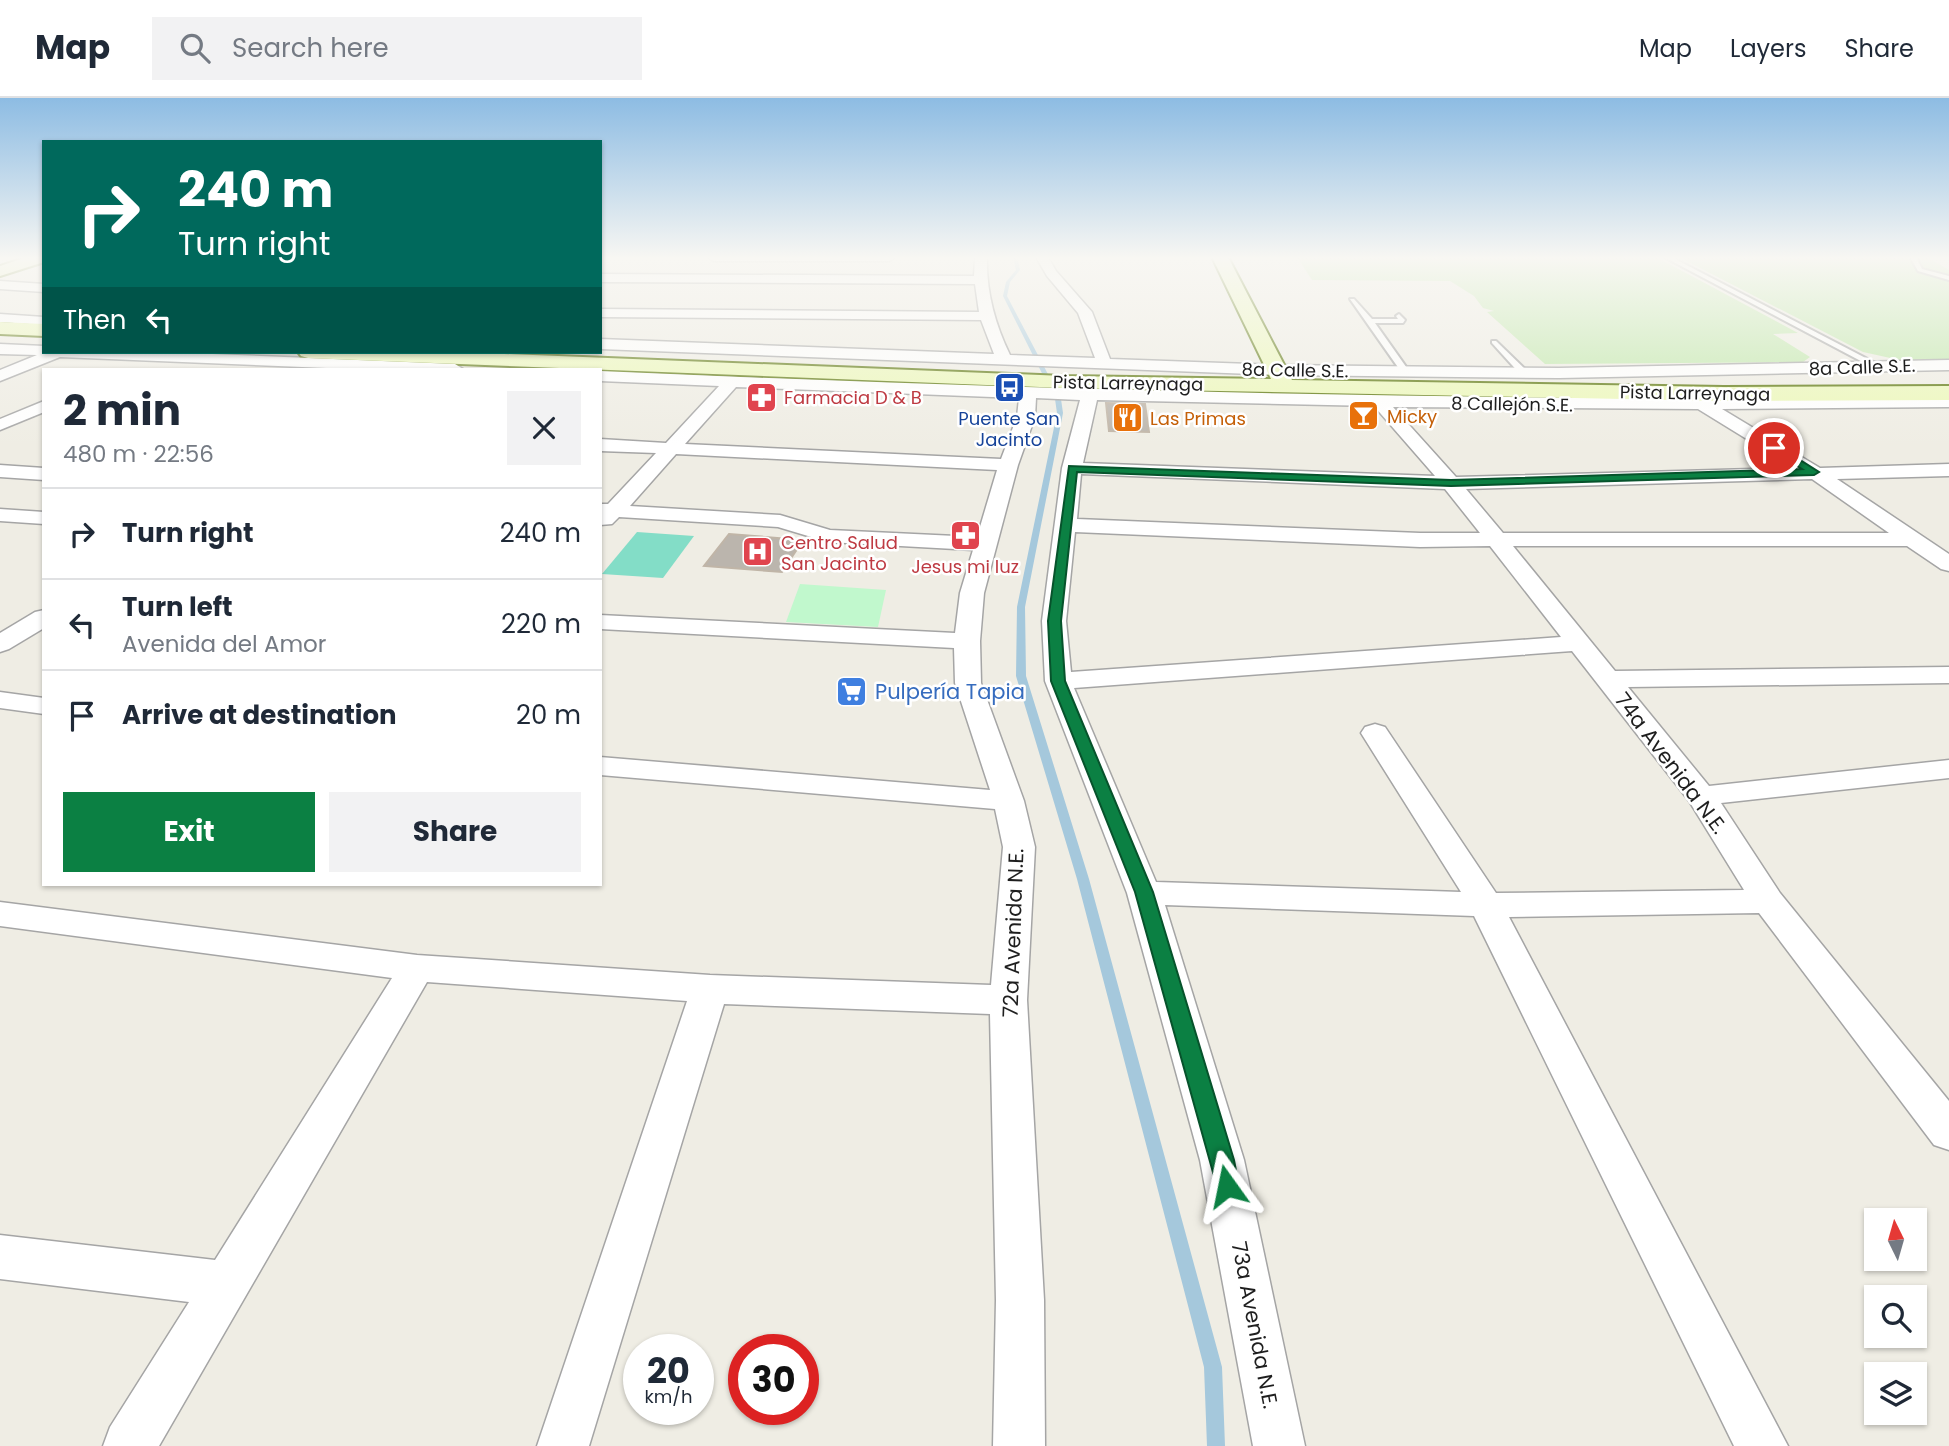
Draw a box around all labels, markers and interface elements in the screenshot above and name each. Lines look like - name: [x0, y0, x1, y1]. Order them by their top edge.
- search box: [152, 17, 642, 80]
- text: Map: [35, 24, 110, 71]
- icon: search: [176, 29, 214, 67]
- text: Search here: [232, 30, 389, 66]
- text: Map: [1639, 32, 1692, 65]
- text: Layers: [1730, 32, 1806, 65]
- text: Share: [1844, 32, 1914, 65]
- text: 240 m: [178, 156, 333, 224]
- icon: right: [63, 168, 154, 259]
- text: Turn right: [178, 221, 330, 266]
- icon: left: [140, 301, 178, 339]
- text: Then: [63, 302, 126, 338]
- street label: 8a Calle S.E.: [1808, 353, 1916, 381]
- street label: 8a Calle S.E.: [1242, 357, 1348, 383]
- street label: Pista Larreynaga: [1053, 369, 1203, 397]
- bus stop icon: Puente San Jacinto: [992, 370, 1026, 404]
- street label: Pista Larreynaga: [1620, 379, 1770, 407]
- pharmacy icon: Farmacia D & B: [744, 380, 778, 414]
- text: 2 min: [63, 381, 181, 440]
- place label: Farmacia D & B: [784, 385, 922, 410]
- street label: 8 Callejón S.E.: [1451, 390, 1573, 418]
- button: close: [507, 391, 581, 465]
- bar icon: Micky: [1347, 399, 1381, 433]
- restaurant icon: Las Primas: [1110, 401, 1144, 435]
- place label: Micky: [1387, 404, 1437, 429]
- place label: Puente San Jacinto: [958, 406, 1060, 452]
- place label: Las Primas: [1150, 406, 1246, 431]
- pin: [1744, 418, 1804, 478]
- icon: arrive: [1755, 429, 1793, 467]
- text: 480 m · 22:56: [63, 438, 214, 470]
- icon: right: [63, 515, 101, 553]
- text: Turn right: [122, 515, 254, 551]
- text: 240 m: [500, 515, 581, 551]
- pharmacy icon: Jesus mi luz: [948, 519, 982, 553]
- place label: Centro Salud San Jacinto: [781, 530, 898, 576]
- hospital icon: Centro Salud San Jacinto: [741, 535, 775, 569]
- place label: Jesus mi luz: [911, 554, 1019, 579]
- text: Turn left: [122, 589, 233, 625]
- icon: left: [63, 606, 101, 644]
- text: 220 m: [501, 606, 581, 642]
- text: Avenida del Amor: [122, 628, 326, 660]
- supermarket icon: Pulpería Tapia: [835, 674, 869, 708]
- place label: Pulpería Tapia: [875, 677, 1025, 706]
- street label: 74a Avenida N.E.: [1608, 686, 1734, 840]
- icon: arrive: [63, 697, 101, 735]
- text: Arrive at destination: [122, 697, 397, 733]
- text: 20 m: [516, 697, 581, 733]
- button: Exit: [63, 792, 315, 872]
- button: Share: [329, 792, 581, 872]
- street label: 72a Avenida N.E.: [996, 848, 1030, 1018]
- position arrow: [1190, 1149, 1264, 1223]
- north arrow: [1864, 1208, 1927, 1270]
- map controls: [1864, 1208, 1927, 1425]
- street label: 73a Avenida N.E.: [1225, 1239, 1285, 1411]
- button: search: [1864, 1285, 1927, 1348]
- speed limit sign: 30: [728, 1334, 819, 1425]
- text: 20: [647, 1346, 690, 1395]
- button: layers: [1864, 1362, 1927, 1425]
- text: km/h: [645, 1384, 692, 1409]

